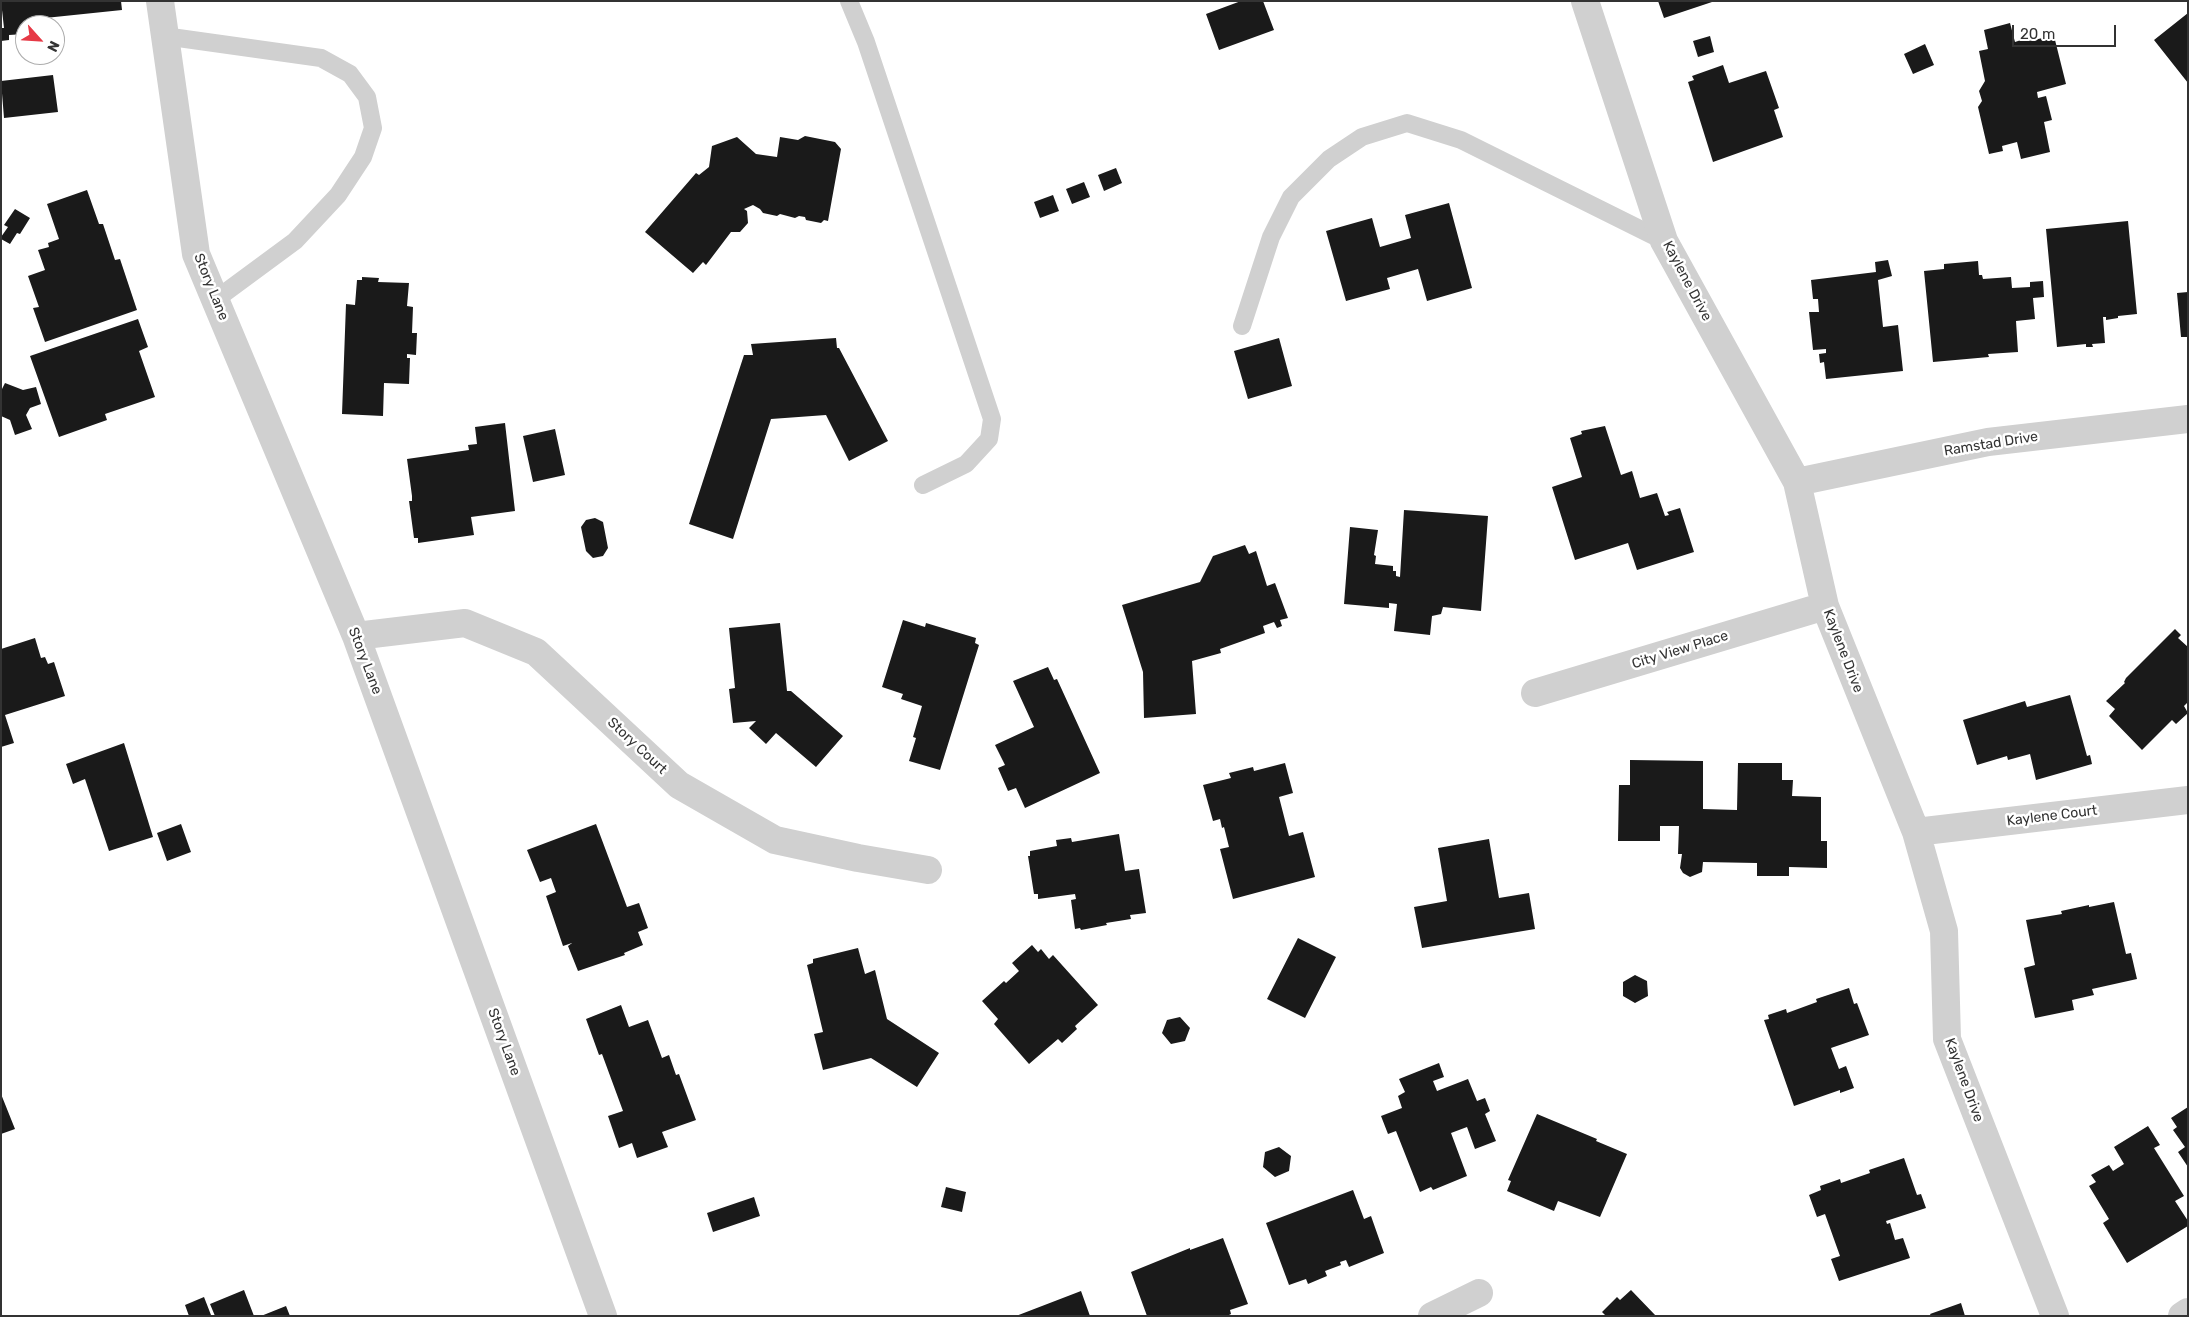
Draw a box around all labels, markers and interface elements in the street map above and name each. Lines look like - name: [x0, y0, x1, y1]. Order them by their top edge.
- north arrow: [15, 15, 65, 65]
- scale bar: [2014, 15, 2118, 47]
- text: 20 m: [2020, 25, 2055, 43]
- text: N: [43, 38, 63, 55]
- street label: Kaylene Drive: [1659, 238, 1715, 324]
- street label: Story Lane: [190, 251, 232, 323]
- street label: Ramstad Drive: [1943, 428, 2039, 460]
- street label: Kaylene Drive: [1819, 607, 1867, 695]
- street label: Story Lane: [345, 625, 385, 697]
- street label: City View Place: [1630, 627, 1730, 673]
- street label: Story Court: [604, 714, 670, 778]
- street label: Kaylene Court: [2006, 802, 2098, 830]
- street label: Story Lane: [484, 1006, 524, 1078]
- street label: Kaylene Drive: [1941, 1036, 1987, 1124]

